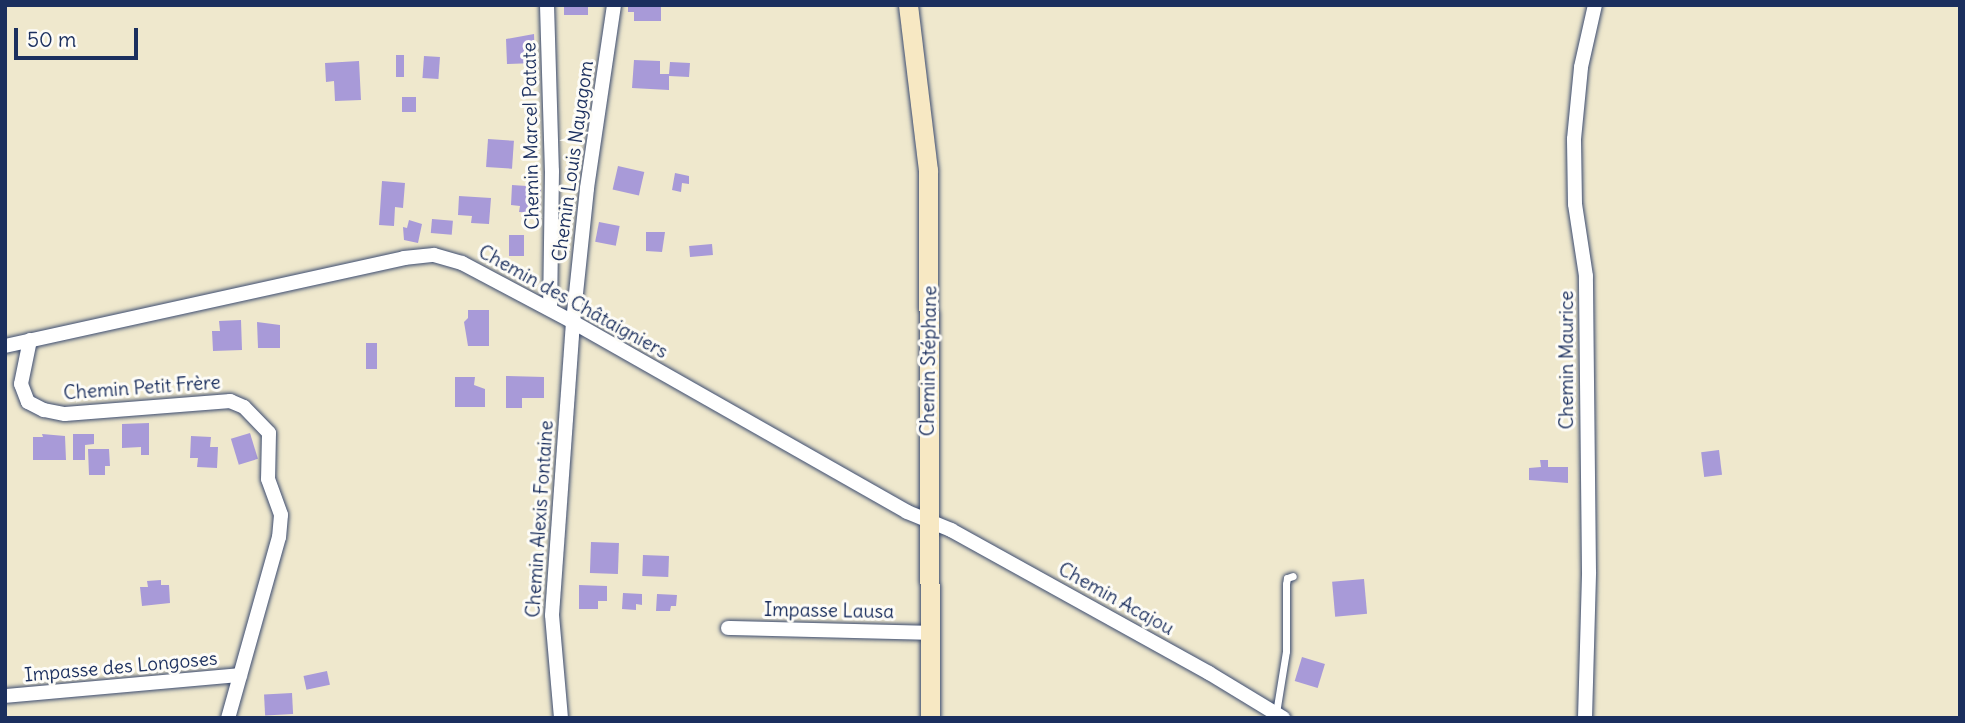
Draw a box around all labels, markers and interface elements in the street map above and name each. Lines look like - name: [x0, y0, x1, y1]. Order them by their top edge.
- scale bar: [18, 14, 142, 58]
- text: 50 m: [27, 26, 76, 53]
- street label: Chemin Marcel Patate: [518, 42, 544, 230]
- street label: Chemin Louis Nayagom: [548, 59, 598, 263]
- street label: Chemin des Châtaigniers: [474, 240, 672, 364]
- street label: Chemin Stéphane: [916, 285, 942, 437]
- street label: Chemin Maurice: [1556, 291, 1578, 429]
- street label: Chemin Petit Frère: [63, 371, 221, 405]
- street label: Chemin Alexis Fontaine: [522, 420, 558, 618]
- street label: Chemin Acajou: [1054, 558, 1178, 640]
- street label: Impasse Lausa: [764, 598, 894, 624]
- street label: Impasse des Longoses: [24, 647, 218, 687]

